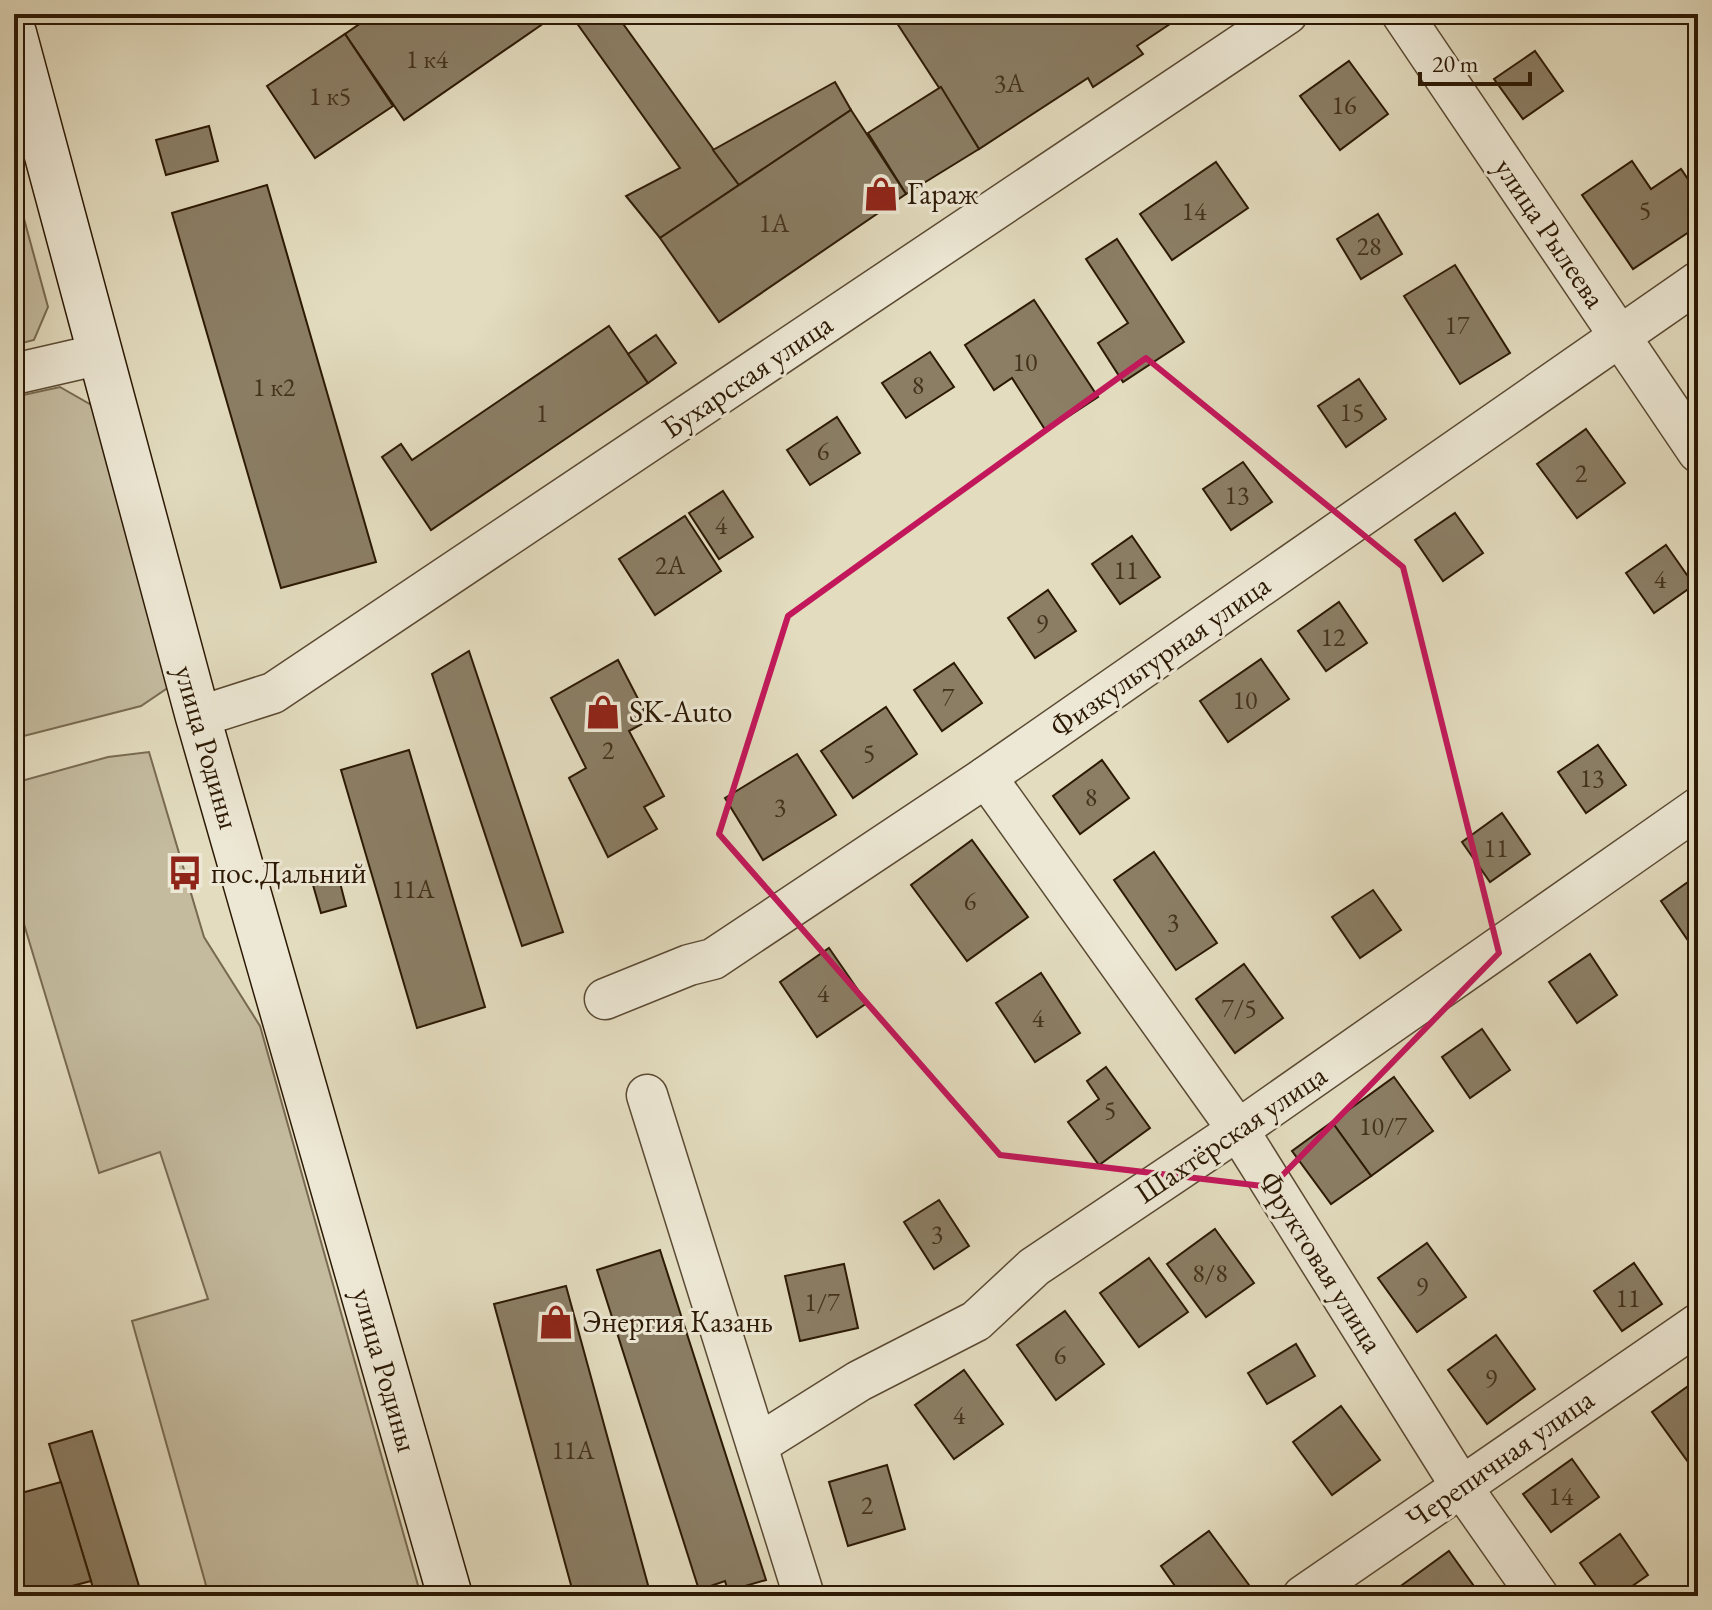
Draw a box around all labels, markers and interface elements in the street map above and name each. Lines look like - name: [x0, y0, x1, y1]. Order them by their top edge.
- scale bar: [1420, 36, 1530, 86]
- house number: 1 к4: [406, 42, 449, 76]
- text: 20 m: [1432, 48, 1479, 79]
- house number: 3А: [994, 66, 1025, 100]
- house number: 1 к5: [309, 79, 351, 113]
- house number: 16: [1332, 88, 1356, 122]
- street label: улица Рылеева: [1486, 150, 1615, 315]
- place label: Гараж: [907, 174, 979, 213]
- shop icon: Гараж: [862, 175, 900, 213]
- house number: 5: [1639, 193, 1651, 227]
- house number: 14: [1182, 194, 1207, 228]
- house number: 1А: [759, 206, 790, 240]
- house number: 28: [1357, 229, 1381, 263]
- street label: Бухарская улица: [654, 304, 840, 447]
- house number: 17: [1445, 308, 1470, 342]
- house number: 10: [1013, 345, 1037, 379]
- house number: 8: [912, 368, 924, 402]
- house number: 1 к2: [253, 370, 296, 404]
- house number: 15: [1340, 395, 1364, 429]
- house number: 1: [536, 396, 548, 430]
- house number: 6: [817, 434, 829, 468]
- house number: 2: [1575, 456, 1588, 490]
- house number: 13: [1225, 478, 1249, 512]
- house number: 4: [715, 508, 728, 542]
- house number: 2А: [655, 548, 686, 582]
- house number: 11: [1114, 553, 1138, 587]
- house number: 4: [1654, 562, 1667, 596]
- street label: Физкультурная улица: [1042, 565, 1277, 746]
- house number: 9: [1036, 607, 1049, 641]
- house number: 12: [1321, 620, 1346, 654]
- street label: улица Родины: [165, 660, 249, 833]
- house number: 7: [942, 680, 955, 714]
- house number: 10: [1233, 683, 1257, 717]
- place label: SK-Auto: [629, 692, 732, 731]
- shop icon: SK-Auto: [584, 693, 622, 731]
- house number: 2: [602, 733, 615, 767]
- house number: 5: [863, 736, 875, 770]
- house number: 13: [1580, 761, 1604, 795]
- house number: 8: [1085, 780, 1097, 814]
- house number: 3: [774, 790, 786, 824]
- house number: 11: [1484, 831, 1508, 865]
- place label: пос.Дальний: [211, 853, 367, 892]
- bus stop icon: пос.Дальний: [166, 854, 204, 892]
- house number: 11А: [392, 872, 435, 906]
- house number: 6: [964, 884, 976, 918]
- house number: 3: [1167, 905, 1179, 939]
- house number: 4: [817, 976, 830, 1010]
- house number: 7/5: [1221, 991, 1257, 1025]
- house number: 4: [1032, 1001, 1045, 1035]
- street label: Шахтёрская улица: [1128, 1055, 1334, 1212]
- house number: 5: [1104, 1093, 1116, 1127]
- house number: 10/7: [1359, 1109, 1407, 1143]
- street label: Фруктовая улица: [1250, 1164, 1393, 1360]
- house number: 3: [931, 1217, 943, 1251]
- house number: 8/8: [1192, 1256, 1228, 1290]
- house number: 9: [1416, 1270, 1429, 1304]
- house number: 11: [1616, 1281, 1640, 1315]
- street label: улица Родины: [343, 1283, 427, 1456]
- house number: 1/7: [804, 1285, 840, 1319]
- place label: Энергия Казань: [582, 1302, 773, 1341]
- shop icon: Энергия Казань: [537, 1303, 575, 1341]
- house number: 6: [1054, 1338, 1066, 1372]
- house number: 9: [1485, 1362, 1498, 1396]
- street label: Черепичная улица: [1398, 1379, 1601, 1538]
- house number: 4: [953, 1398, 966, 1432]
- house number: 11А: [552, 1433, 595, 1467]
- house number: 14: [1549, 1479, 1574, 1513]
- house number: 2: [861, 1488, 874, 1522]

